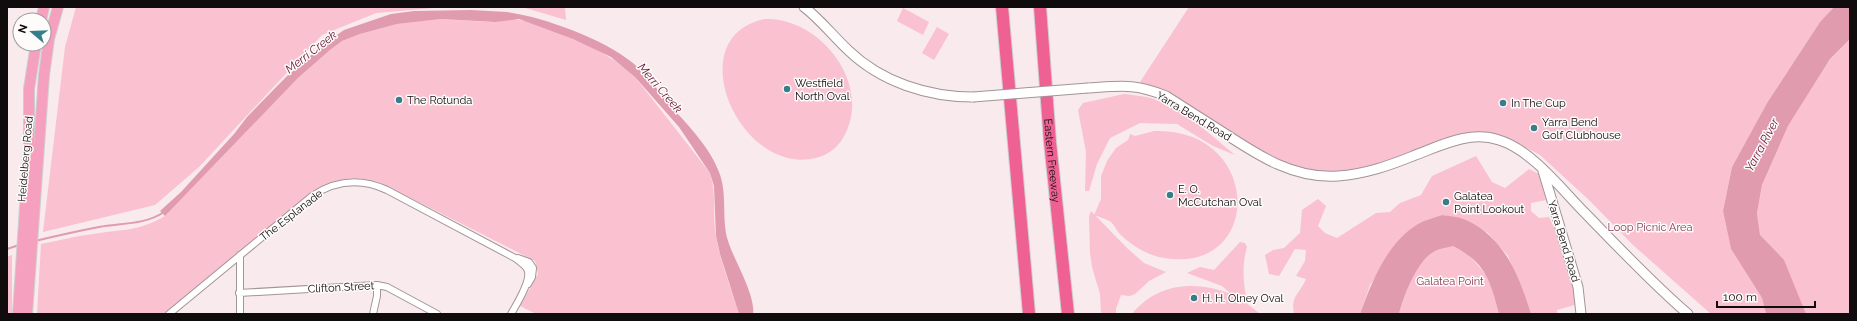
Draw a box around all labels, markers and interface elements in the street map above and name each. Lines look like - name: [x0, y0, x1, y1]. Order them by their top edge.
- north arrow: [12, 12, 52, 52]
- text: N: [16, 23, 31, 35]
- water label: Merri Creek: [283, 27, 340, 76]
- water label: Merri Creek: [635, 60, 686, 116]
- place label: Westfield North Oval: [795, 77, 850, 103]
- marker: Westfield North Oval: [782, 84, 792, 94]
- street label: Yarra Bend Road: [1154, 89, 1234, 144]
- place label: The Rotunda: [407, 94, 472, 107]
- marker: The Rotunda: [394, 95, 404, 105]
- place label: In The Cup: [1511, 97, 1566, 110]
- marker: In The Cup: [1498, 98, 1508, 108]
- street label: Heidelberg Road: [15, 115, 36, 203]
- water label: Yarra River: [1742, 115, 1782, 174]
- place label: Yarra Bend Golf Clubhouse: [1542, 116, 1621, 142]
- street label: Eastern Freeway: [1041, 118, 1062, 203]
- marker: Yarra Bend Golf Clubhouse: [1529, 123, 1539, 133]
- place label: E. O. McCutchan Oval: [1178, 183, 1262, 209]
- street label: The Esplanade: [257, 187, 326, 244]
- marker: E. O. McCutchan Oval: [1165, 190, 1175, 200]
- place label: Galatea Point Lookout: [1454, 190, 1525, 216]
- marker: Galatea Point Lookout: [1441, 197, 1451, 207]
- street label: Yarra Bend Road: [1545, 199, 1582, 284]
- park label: Loop Picnic Area: [1607, 221, 1693, 234]
- park label: Galatea Point: [1416, 275, 1484, 288]
- street label: Clifton Street: [308, 279, 375, 296]
- scale bar: [1717, 283, 1815, 309]
- text: 100 m: [1723, 290, 1757, 304]
- place label: H. H. Olney Oval: [1202, 292, 1283, 305]
- marker: H. H. Olney Oval: [1189, 293, 1199, 303]

